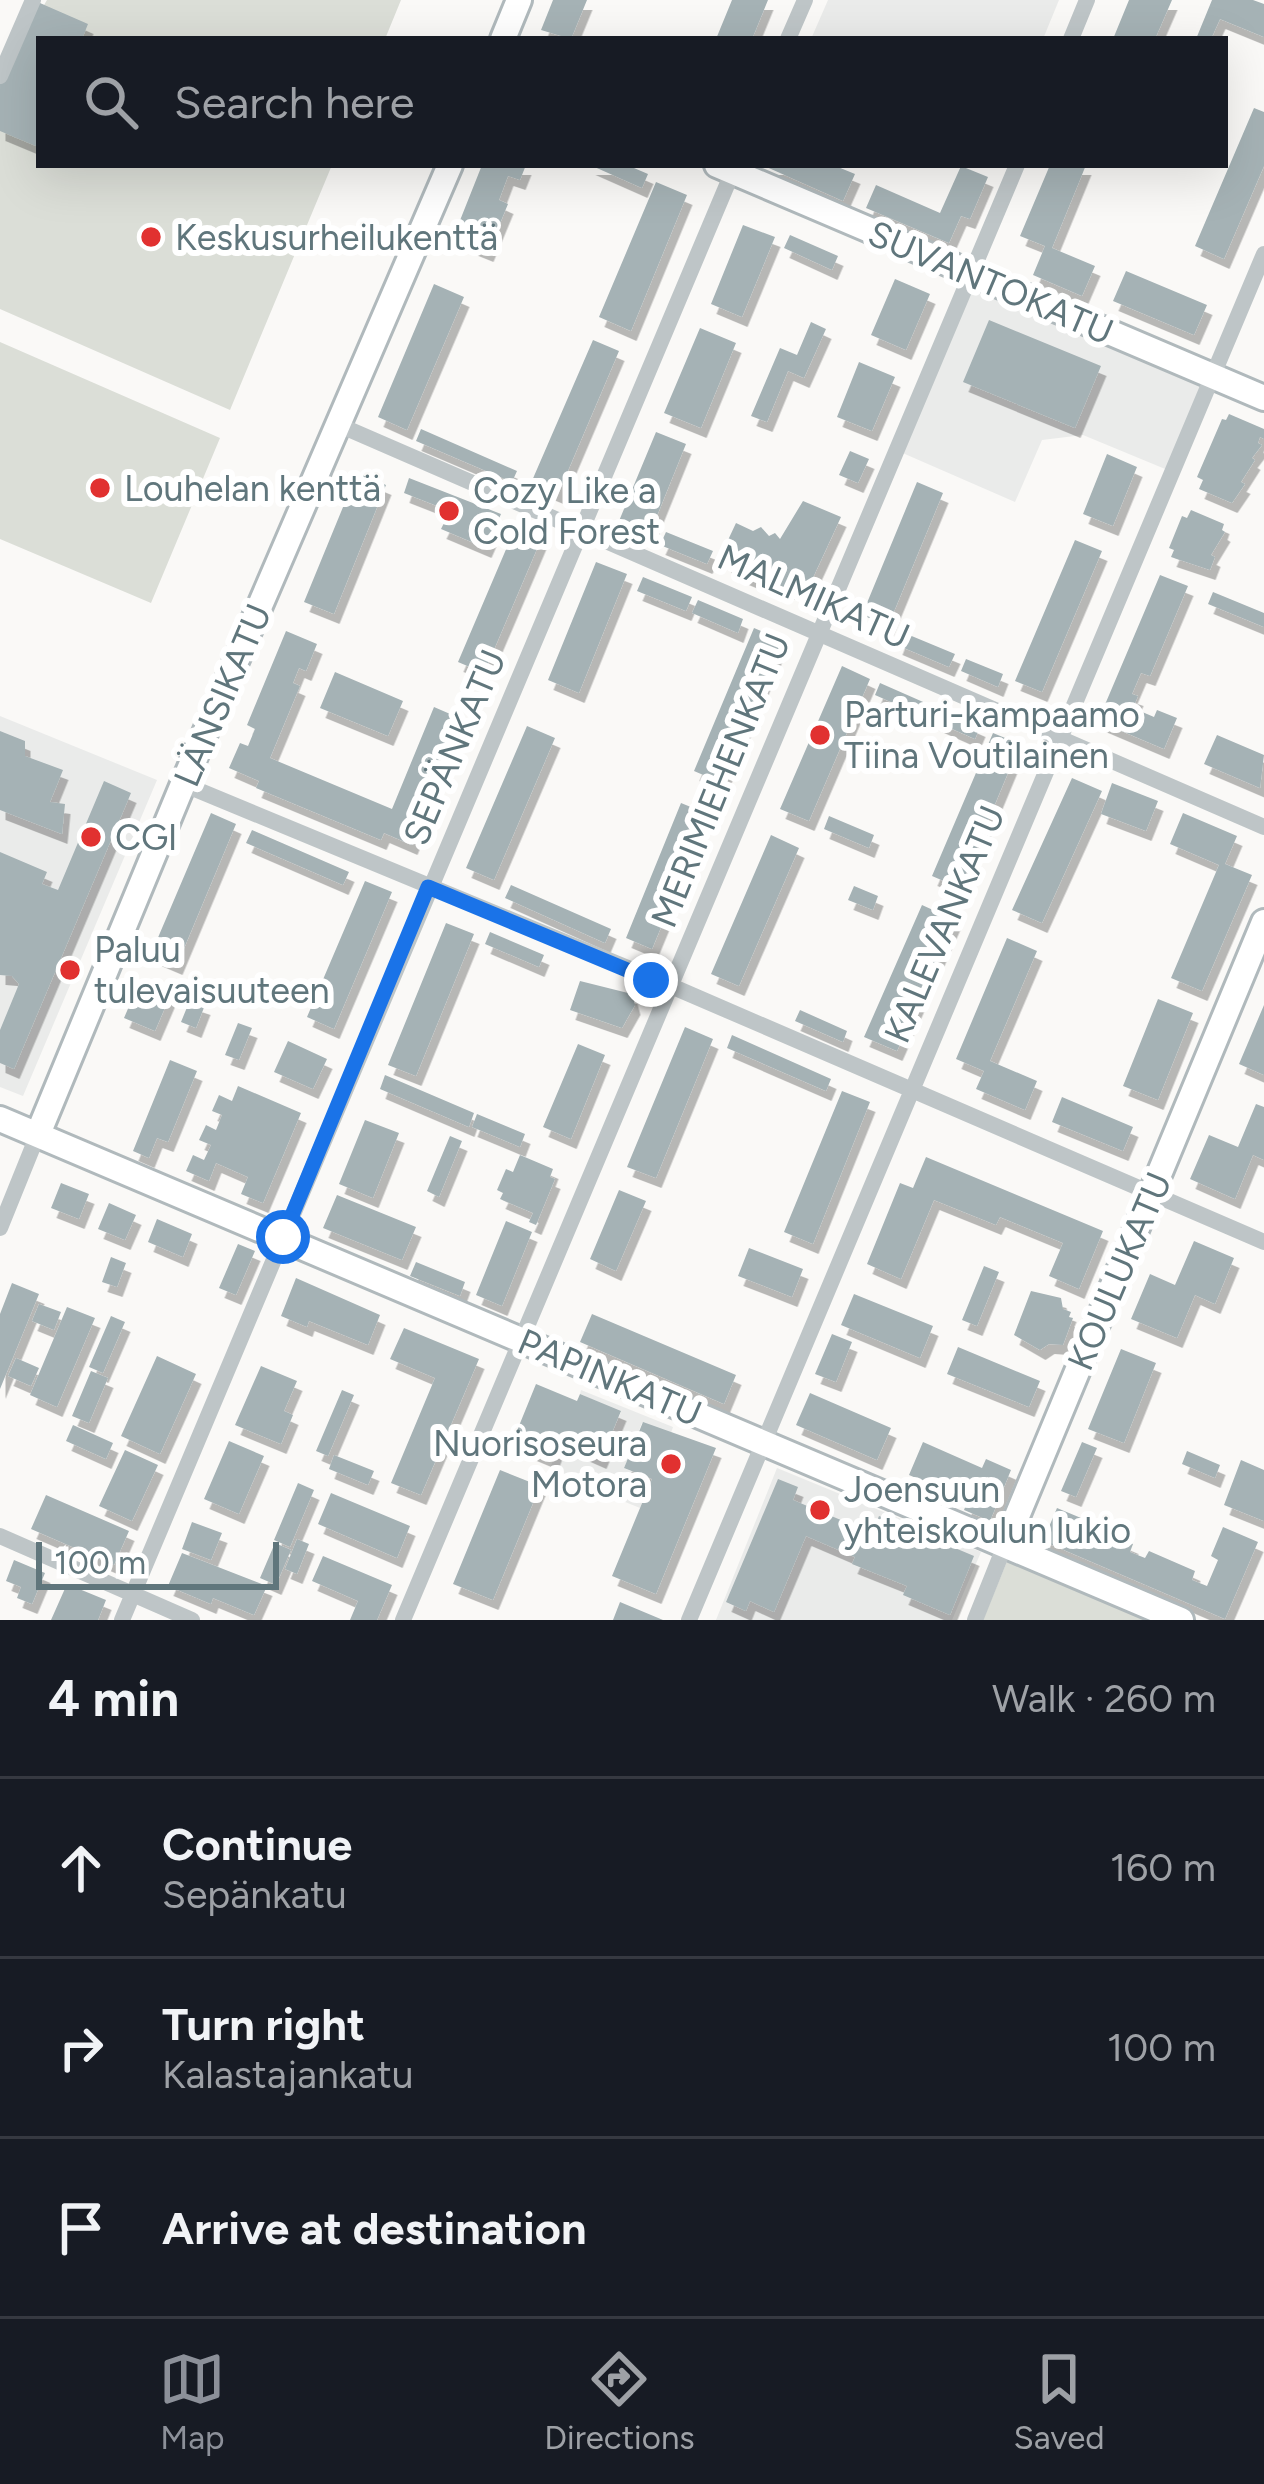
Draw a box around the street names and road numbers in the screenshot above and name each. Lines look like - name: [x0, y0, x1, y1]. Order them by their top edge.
- street label: SUVANTOKATU: [862, 212, 1120, 353]
- street label: MALMIKATU: [711, 535, 916, 658]
- street label: LÄNSIKATU: [165, 598, 280, 793]
- street label: MERIMIEHENKATU: [642, 627, 799, 933]
- street label: SEPÄNKATU: [394, 643, 515, 851]
- street label: KALEVANKATU: [875, 799, 1014, 1049]
- street label: KOULUKATU: [1059, 1166, 1180, 1377]
- street label: PAPINKATU: [512, 1320, 708, 1435]

